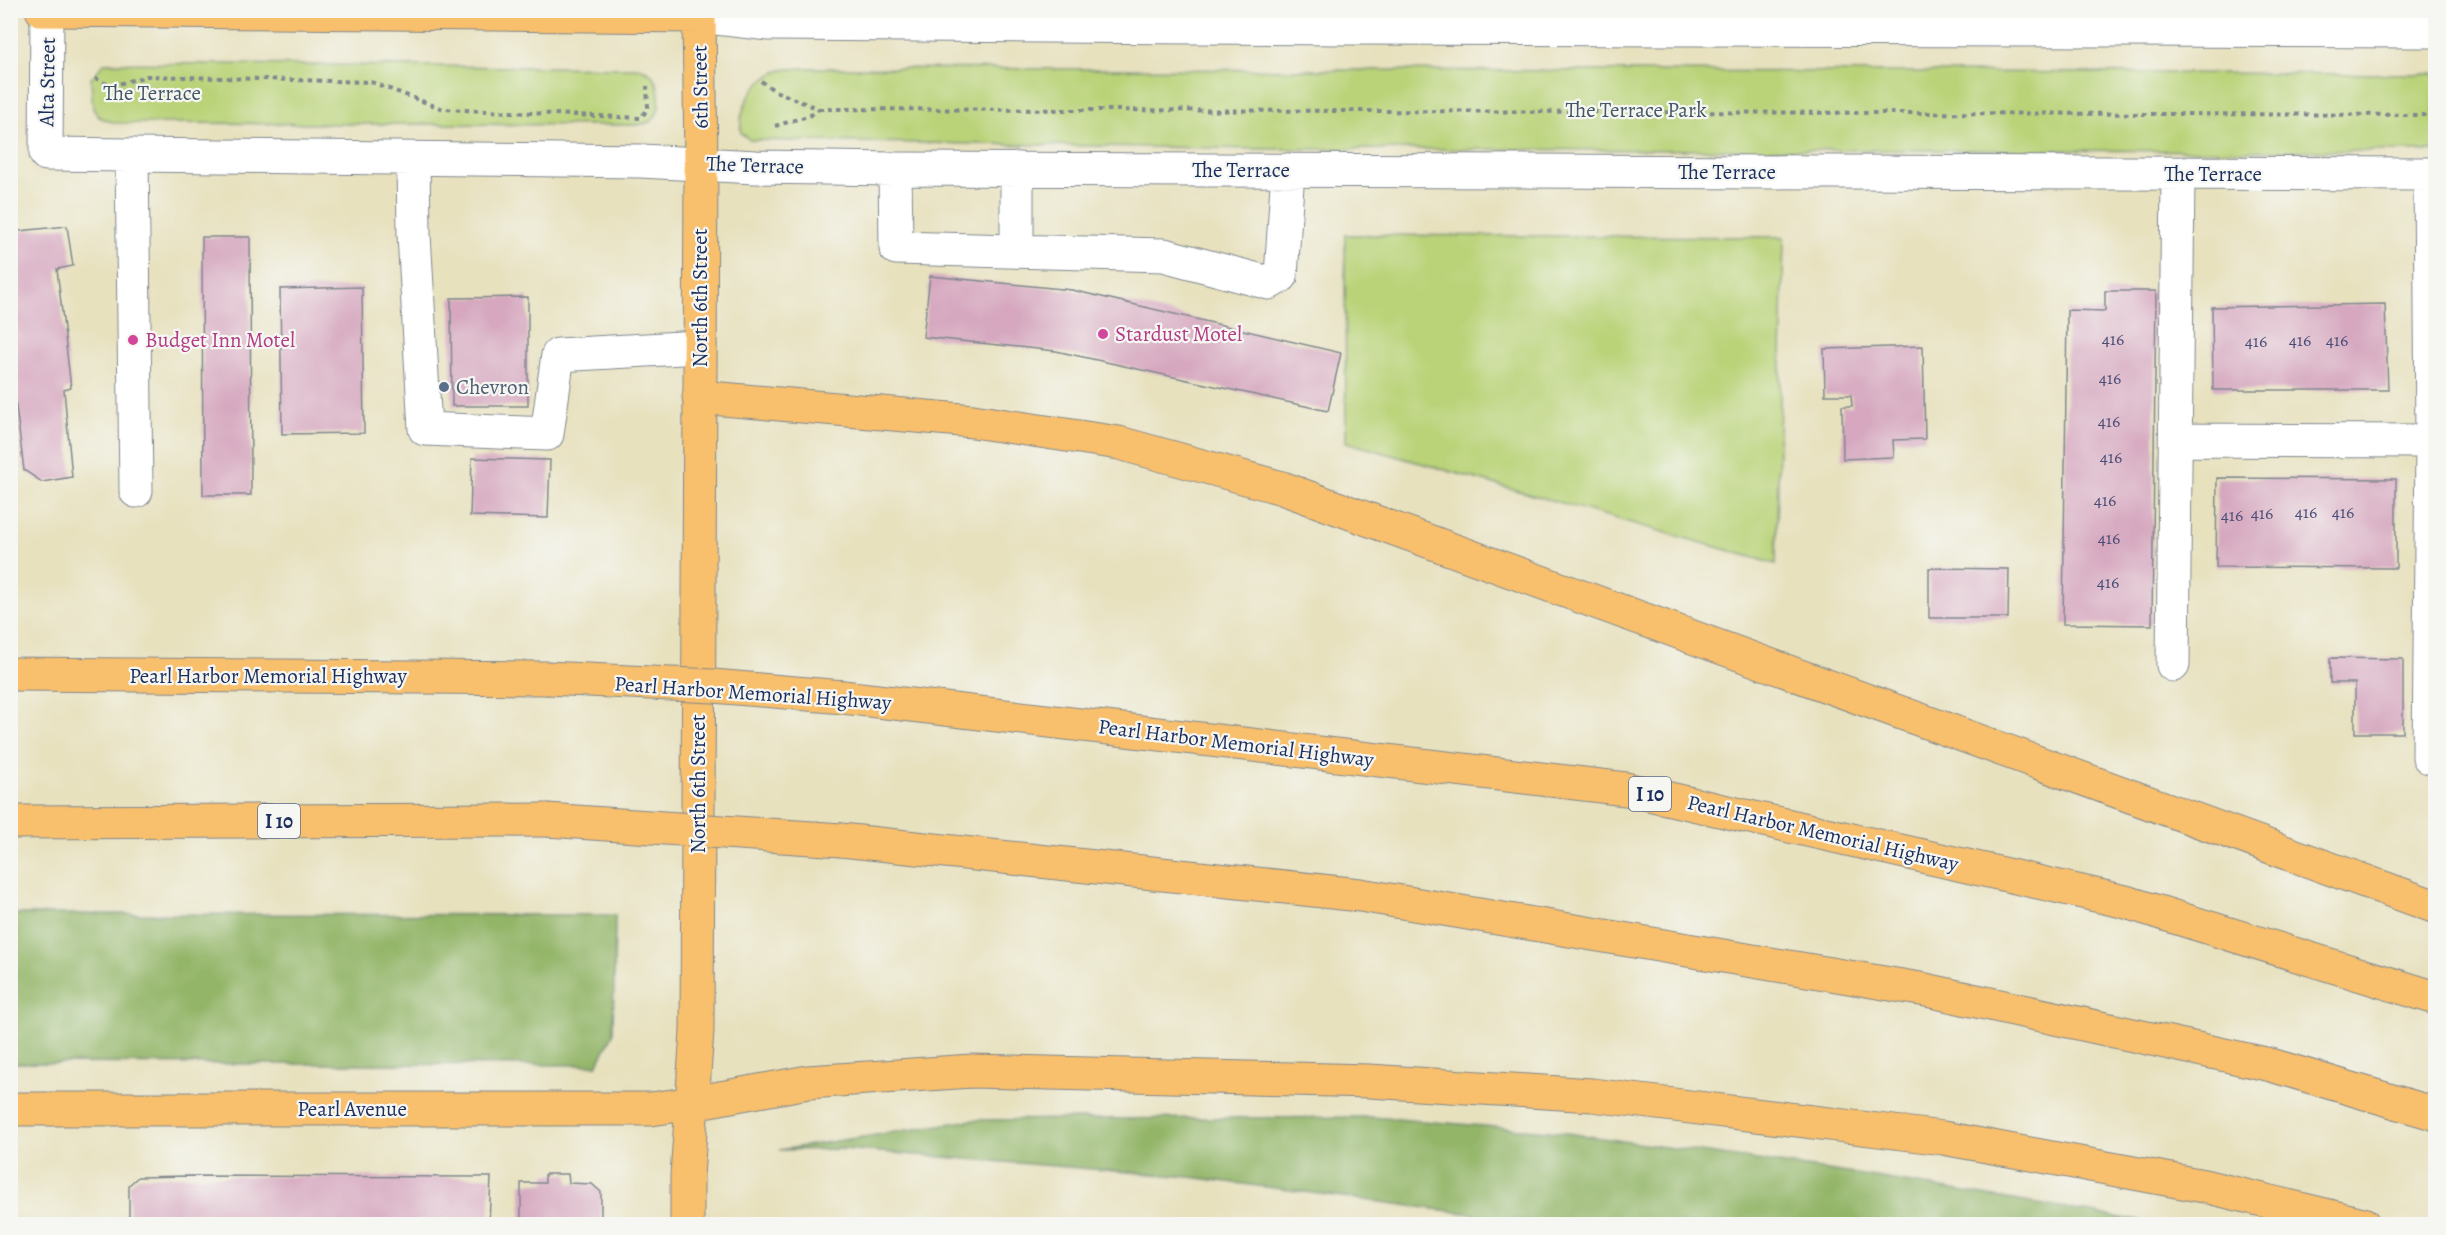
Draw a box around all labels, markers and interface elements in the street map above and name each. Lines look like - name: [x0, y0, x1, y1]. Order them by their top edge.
- street label: Alta Street: [32, 37, 62, 128]
- street label: 6th Street: [685, 45, 715, 129]
- park label: The Terrace: [103, 79, 201, 107]
- park label: The Terrace Park: [1565, 96, 1707, 124]
- street label: The Terrace: [706, 149, 804, 181]
- street label: The Terrace: [1192, 156, 1290, 184]
- street label: The Terrace: [1678, 158, 1776, 186]
- street label: The Terrace: [2164, 160, 2262, 188]
- street label: North 6th Street: [686, 228, 714, 368]
- place label: Stardust Motel: [1115, 320, 1242, 348]
- place label: Budget Inn Motel: [145, 326, 295, 354]
- marker: Stardust Motel: [1096, 327, 1110, 341]
- house number: 416: [2102, 327, 2124, 351]
- house number: 416: [2289, 328, 2311, 352]
- house number: 416: [2326, 328, 2348, 352]
- house number: 416: [2245, 329, 2267, 353]
- marker: Budget Inn Motel: [126, 333, 140, 347]
- house number: 416: [2099, 366, 2121, 390]
- place label: Chevron: [456, 373, 529, 401]
- marker: Chevron: [437, 380, 451, 394]
- house number: 416: [2098, 409, 2120, 433]
- house number: 416: [2100, 445, 2122, 469]
- house number: 416: [2094, 488, 2116, 512]
- house number: 416: [2295, 500, 2317, 524]
- house number: 416: [2332, 500, 2354, 524]
- house number: 416: [2251, 501, 2273, 525]
- house number: 416: [2221, 503, 2243, 527]
- house number: 416: [2098, 526, 2120, 550]
- house number: 416: [2097, 570, 2119, 594]
- street label: Pearl Harbor Memorial Highway: [129, 662, 407, 690]
- street label: Pearl Harbor Memorial Highway: [614, 669, 893, 717]
- street label: Pearl Harbor Memorial Highway: [1097, 712, 1376, 774]
- street label: North 6th Street: [684, 714, 712, 854]
- road number: I 10: [1629, 777, 1671, 811]
- street label: Pearl Harbor Memorial Highway: [1685, 788, 1962, 878]
- road number: I 10: [258, 804, 300, 838]
- street label: Pearl Avenue: [297, 1095, 407, 1123]

